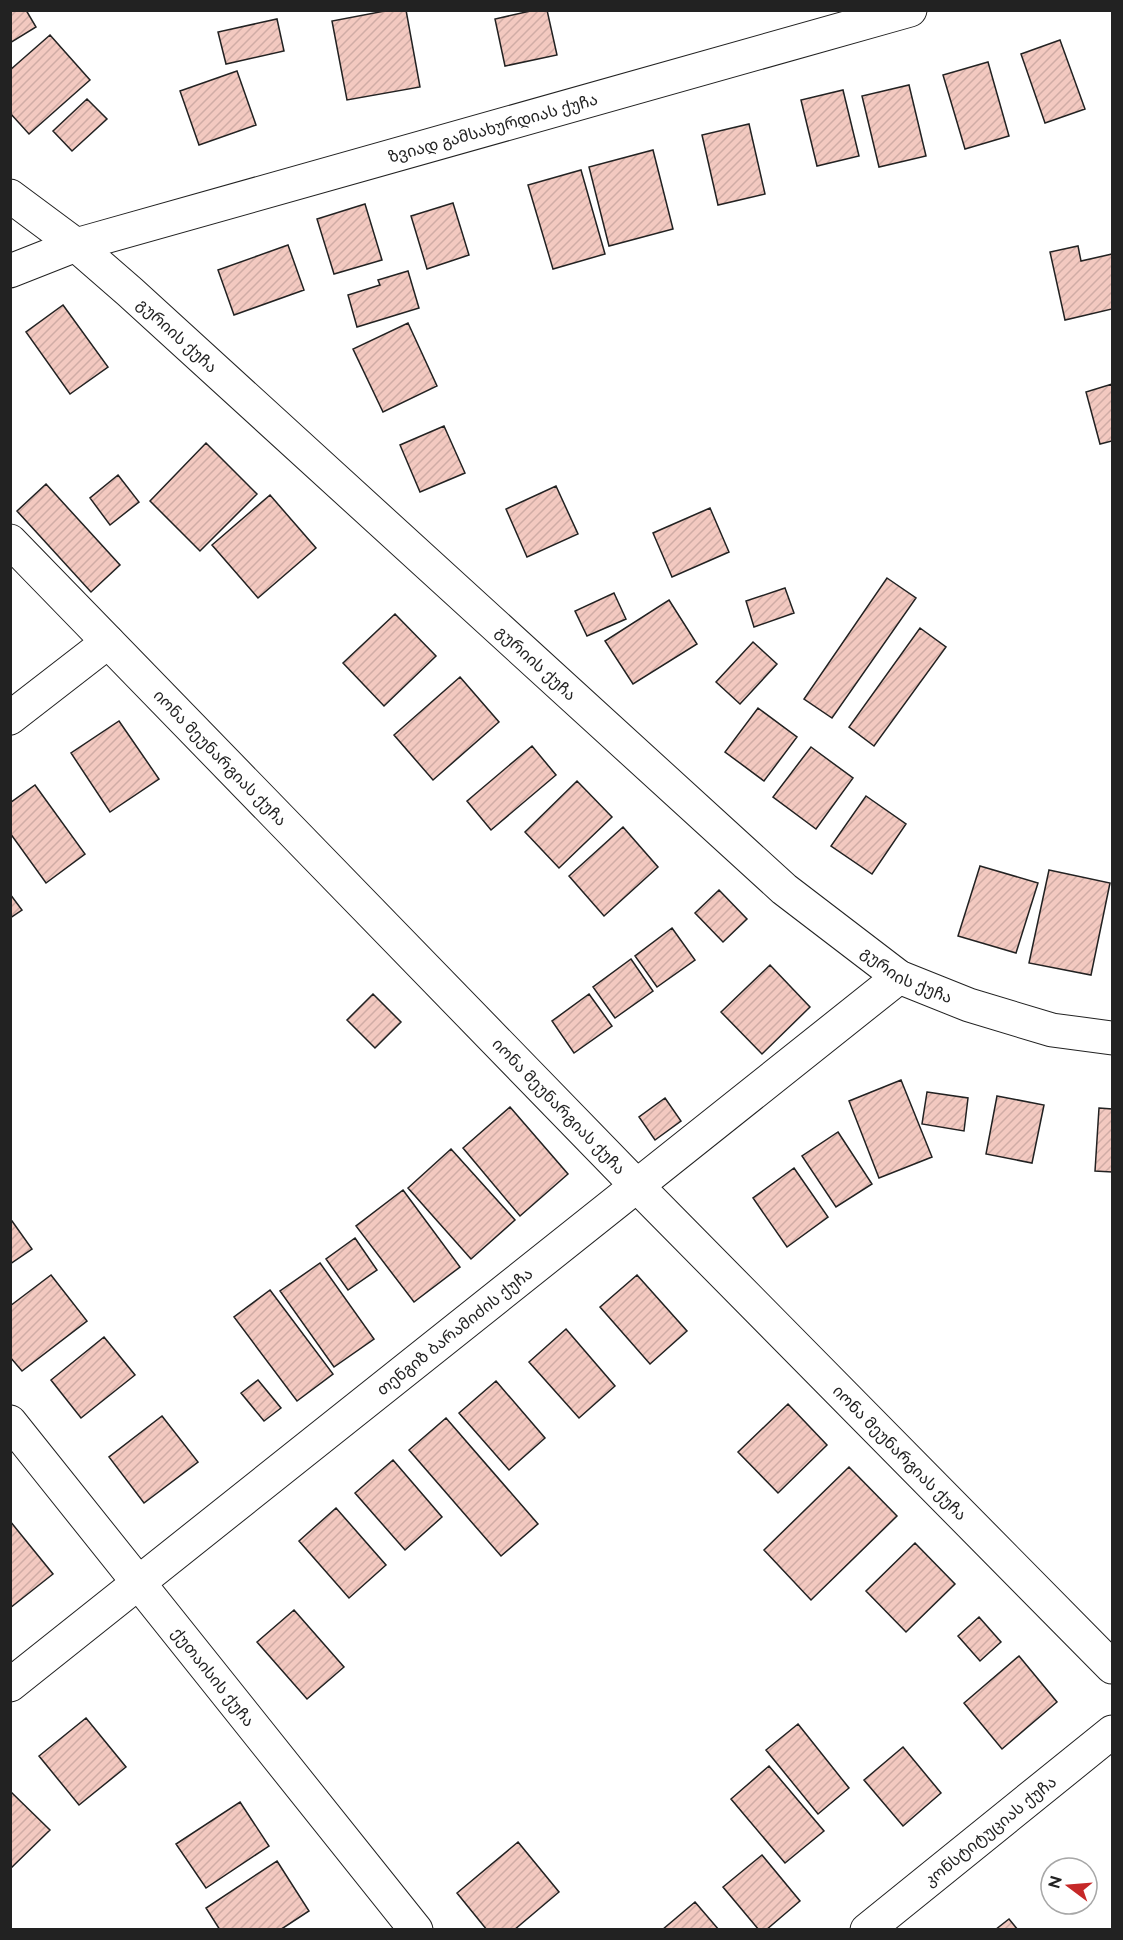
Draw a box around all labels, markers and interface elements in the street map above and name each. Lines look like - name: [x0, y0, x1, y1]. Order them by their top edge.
- street label: ზვიად გამსახურდიას ქუჩა: [386, 89, 600, 166]
- street label: გურიის ქუჩა: [133, 294, 221, 377]
- street label: გურიის ქუჩა: [492, 622, 580, 704]
- street label: იონა მეუნარგიას ქუჩა: [150, 685, 291, 830]
- street label: გურიის ქუჩა: [858, 942, 955, 1007]
- street label: იონა მეუნარგიას ქუჩა: [489, 1034, 630, 1178]
- street label: თენგიზ ბარამიძის ქუჩა: [373, 1263, 536, 1399]
- street label: იონა მეუნარგიას ქუჩა: [829, 1381, 971, 1524]
- street label: ქუთაისის ქუჩა: [168, 1623, 259, 1730]
- street label: კონსტიტუციას ქუჩა: [920, 1772, 1060, 1890]
- north arrow: [1039, 1856, 1099, 1916]
- text: N: [1044, 1874, 1066, 1890]

